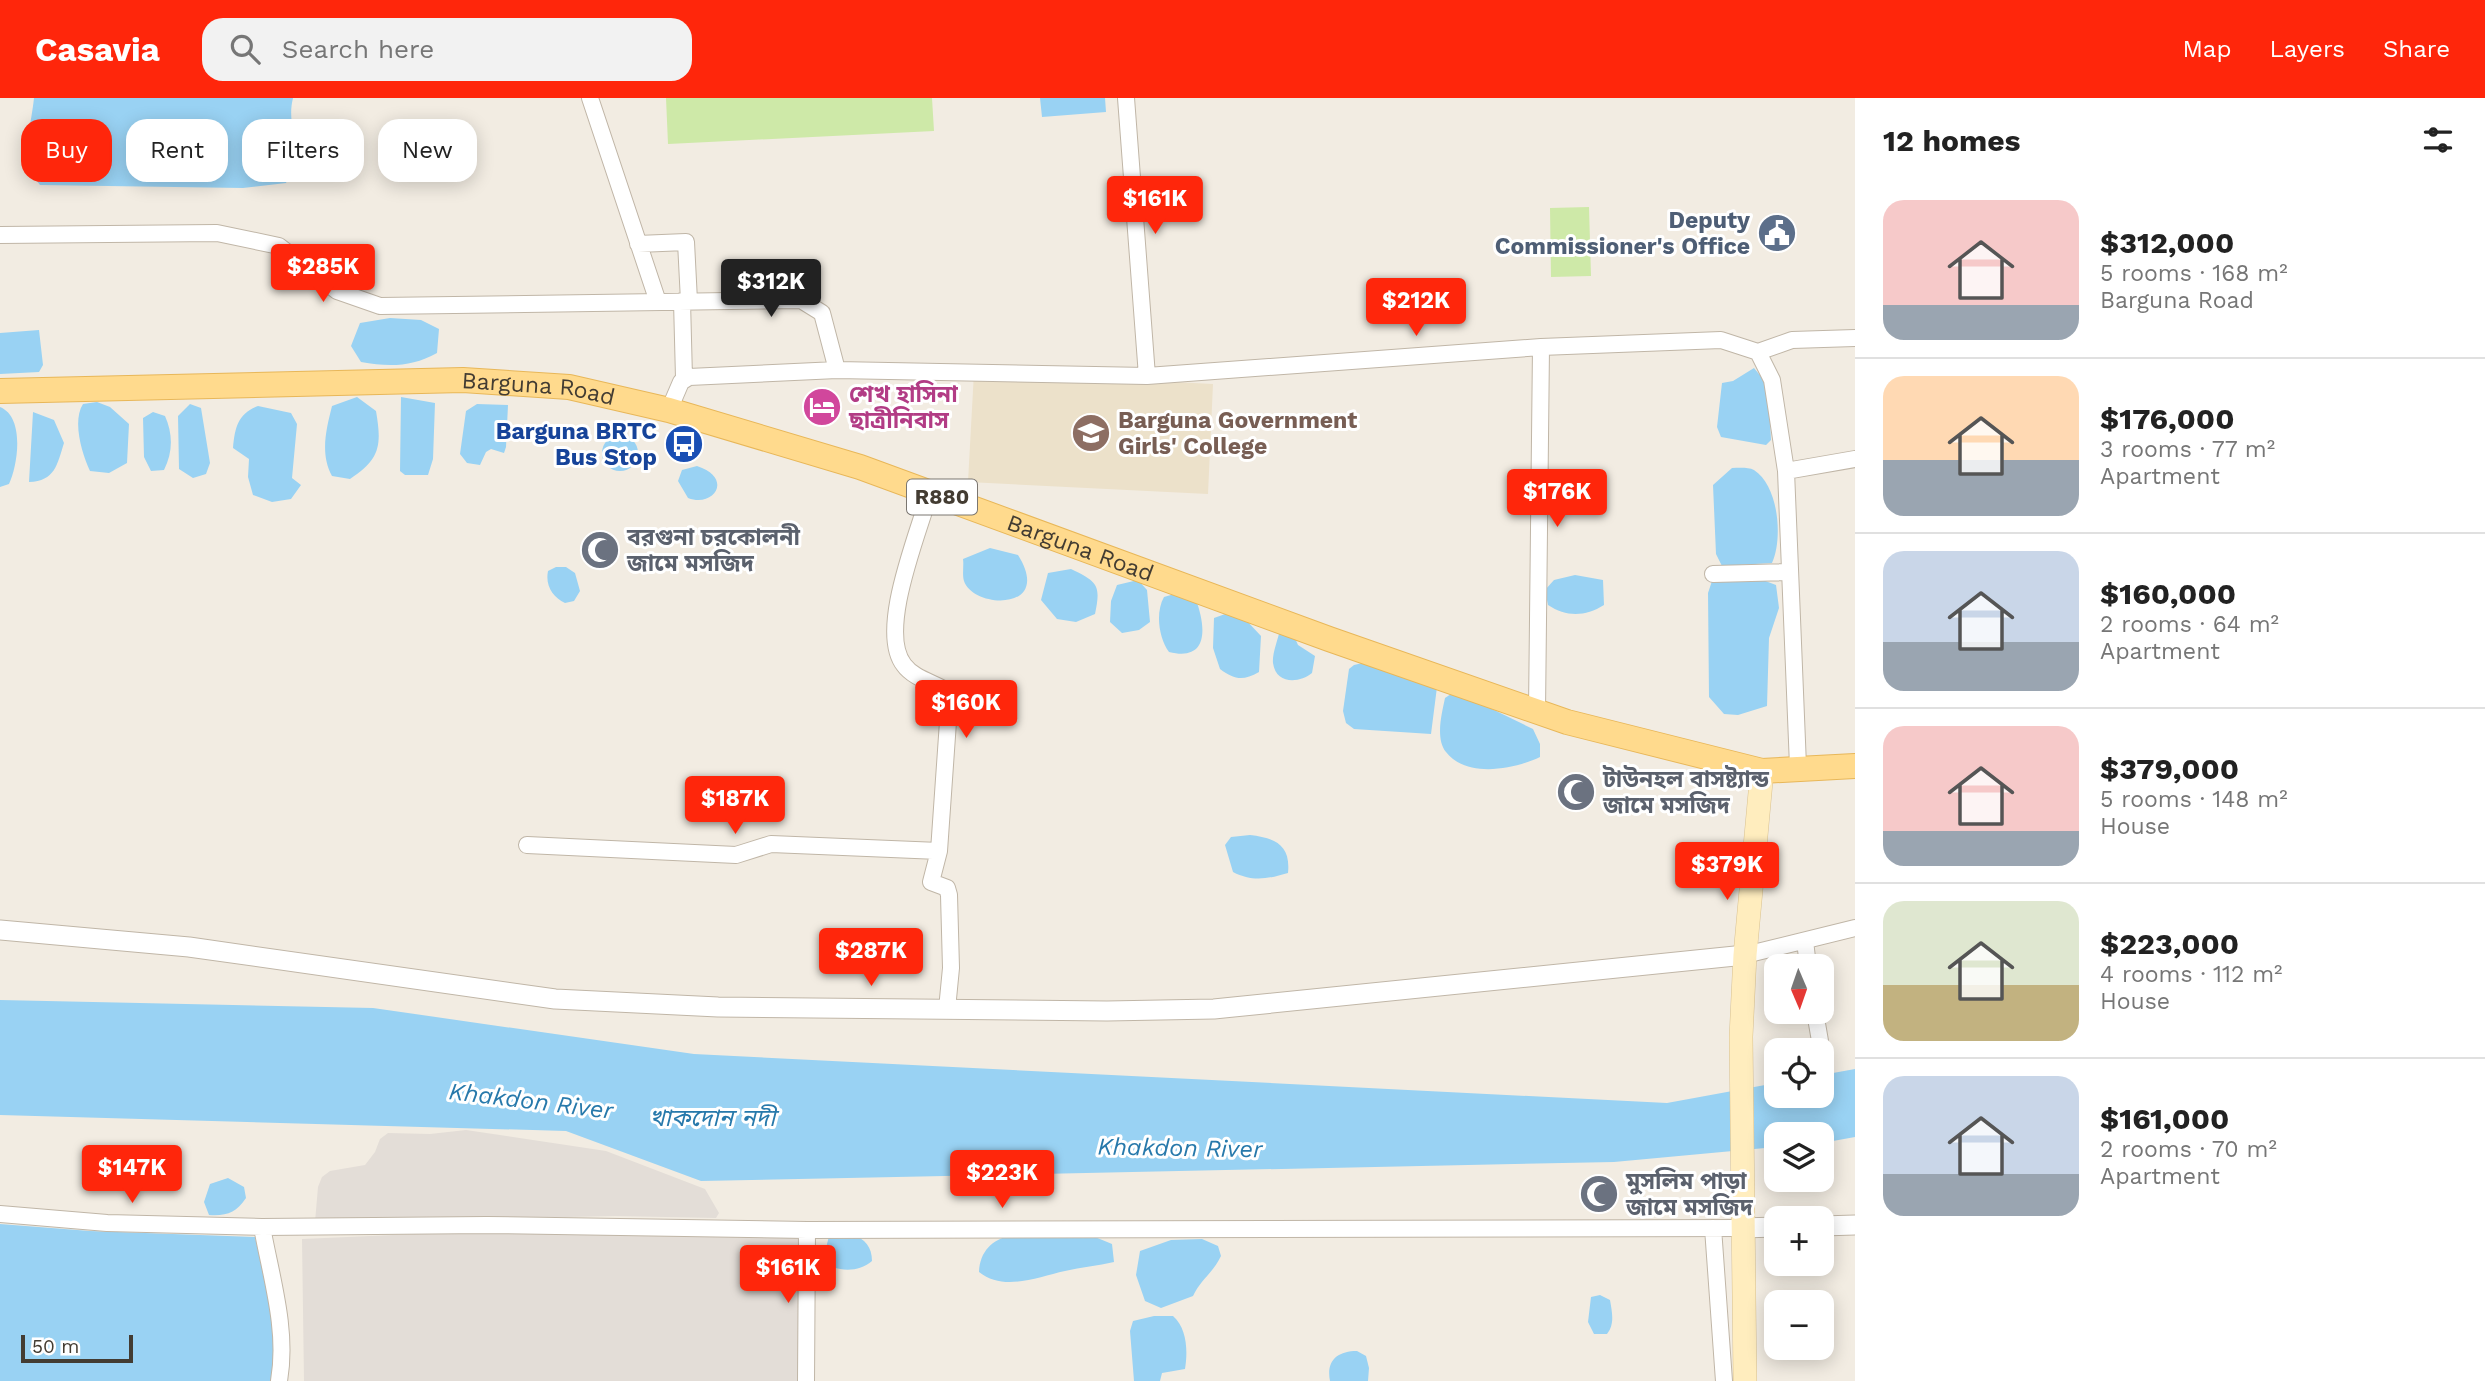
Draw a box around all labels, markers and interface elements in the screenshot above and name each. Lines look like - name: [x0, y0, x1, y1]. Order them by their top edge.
- search box: [202, 18, 692, 81]
- text: Casavia: [35, 30, 160, 69]
- icon: search: [226, 30, 264, 68]
- text: Search here: [282, 34, 434, 64]
- text: Map: [2183, 35, 2231, 63]
- text: Layers: [2269, 35, 2345, 63]
- text: Share: [2383, 35, 2450, 63]
- chip: Buy: [21, 119, 112, 182]
- chip: Rent: [126, 119, 228, 182]
- chip: Filters: [242, 119, 364, 182]
- chip: New: [378, 119, 477, 182]
- icon: filters: [2419, 121, 2457, 159]
- text: 12 homes: [1883, 123, 2021, 158]
- pin: $161K: [1106, 176, 1204, 236]
- text: $161K: [1123, 185, 1187, 212]
- place label: Deputy Commissioner's Office: [1495, 207, 1750, 260]
- public building icon: Deputy Commissioner's Office: [1756, 212, 1798, 254]
- text: $312,000: [2100, 225, 2234, 260]
- icon: home: [1939, 228, 2023, 312]
- pin: $285K: [274, 244, 372, 304]
- text: $285K: [287, 253, 359, 280]
- pin: $312K: [722, 260, 820, 319]
- text: 5 rooms · 168 m²: [2100, 260, 2288, 287]
- text: $312K: [737, 268, 805, 295]
- pin: $212K: [1367, 278, 1465, 338]
- text: $212K: [1382, 287, 1450, 314]
- text: Barguna Road: [2100, 287, 2254, 314]
- street label: Barguna Road: [461, 367, 617, 411]
- place label: শেখ হাসিনা ছাত্রীনিবাস: [848, 380, 958, 434]
- hotel icon: শেখ হাসিনা ছাত্রীনিবাস: [801, 386, 843, 428]
- text: $176,000: [2100, 401, 2234, 436]
- icon: home: [1939, 404, 2023, 488]
- place label: Barguna Government Girls' College: [1118, 407, 1357, 460]
- school or university icon: Barguna Government Girls' College: [1070, 412, 1112, 454]
- place label: Barguna BRTC Bus Stop: [496, 418, 657, 471]
- bus stop icon: Barguna BRTC Bus Stop: [663, 423, 705, 465]
- text: 3 rooms · 77 m²: [2100, 436, 2275, 463]
- text: Apartment: [2100, 463, 2220, 490]
- pin: $176K: [1508, 470, 1606, 529]
- text: $176K: [1523, 478, 1591, 505]
- road number: R880: [907, 480, 977, 514]
- street label: Barguna Road: [1003, 509, 1157, 587]
- place label: বরগুনা চরকোলনী জামে মসজিদ: [626, 523, 801, 577]
- mosque icon: বরগুনা চরকোলনী জামে মসজিদ: [579, 529, 621, 571]
- text: $160,000: [2100, 576, 2236, 611]
- icon: home: [1939, 579, 2023, 663]
- text: 2 rooms · 64 m²: [2100, 611, 2279, 638]
- text: Apartment: [2100, 638, 2220, 665]
- pin: $160K: [917, 680, 1015, 740]
- text: $160K: [931, 689, 1001, 716]
- text: $379,000: [2100, 751, 2239, 786]
- icon: home: [1939, 754, 2023, 838]
- place label: টাউনহল বাসষ্ট্যান্ড জামে মসজিদ: [1602, 765, 1769, 819]
- mosque icon: টাউনহল বাসষ্ট্যান্ড জামে মসজিদ: [1555, 771, 1597, 813]
- pin: $187K: [686, 776, 784, 836]
- text: $187K: [701, 785, 769, 812]
- text: 5 rooms · 148 m²: [2100, 786, 2288, 813]
- text: House: [2100, 813, 2170, 840]
- pin: $379K: [1678, 842, 1776, 902]
- text: $379K: [1691, 851, 1763, 878]
- text: $223,000: [2100, 926, 2239, 961]
- pin: $287K: [822, 928, 920, 988]
- icon: home: [1939, 929, 2023, 1013]
- text: $287K: [835, 937, 907, 964]
- north arrow: [1764, 954, 1834, 1024]
- map controls: [1764, 954, 1834, 1360]
- text: 4 rooms · 112 m²: [2100, 961, 2282, 988]
- text: House: [2100, 988, 2170, 1015]
- button: locate: [1764, 1038, 1834, 1108]
- water label: Khakdon River: [447, 1077, 616, 1125]
- text: $161,000: [2100, 1101, 2229, 1136]
- water label: খাকদোন নদী: [649, 1104, 780, 1132]
- icon: home: [1939, 1104, 2023, 1188]
- button: layers: [1764, 1122, 1834, 1192]
- water label: Khakdon River: [1097, 1133, 1264, 1163]
- text: 2 rooms · 70 m²: [2100, 1136, 2277, 1163]
- pin: $147K: [83, 1146, 181, 1205]
- pin: $223K: [953, 1150, 1051, 1210]
- text: $147K: [98, 1154, 166, 1181]
- text: $223K: [966, 1159, 1038, 1186]
- text: Apartment: [2100, 1163, 2220, 1190]
- place label: মুসলিম পাড়া জামে মসজিদ: [1625, 1167, 1754, 1221]
- mosque icon: মুসলিম পাড়া জামে মসজিদ: [1578, 1173, 1620, 1215]
- button: +: [1764, 1206, 1834, 1276]
- pin: $161K: [739, 1246, 837, 1305]
- text: $161K: [756, 1254, 820, 1281]
- button: −: [1764, 1290, 1834, 1360]
- scale bar: [21, 1332, 133, 1364]
- text: 50 m: [32, 1335, 79, 1358]

